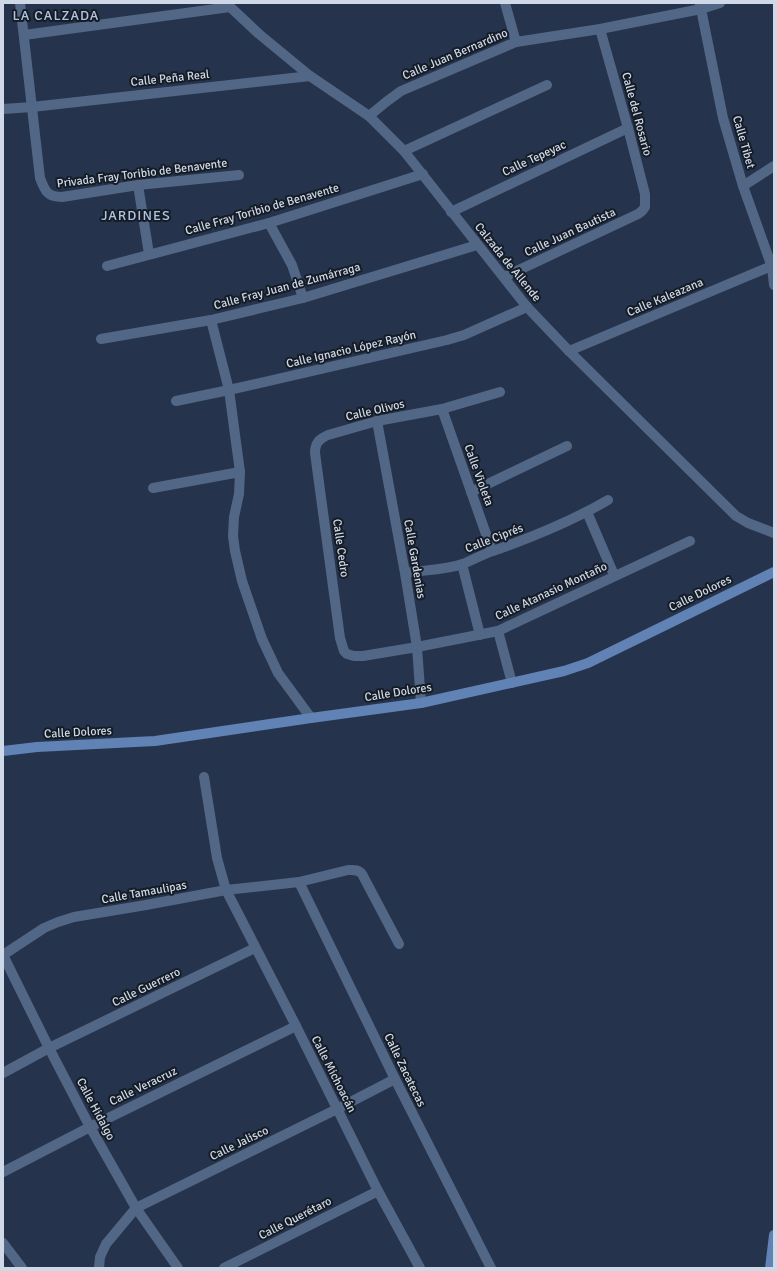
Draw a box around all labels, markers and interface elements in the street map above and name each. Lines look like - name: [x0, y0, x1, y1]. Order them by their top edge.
- district label: LA CALZADA: [13, 7, 99, 24]
- street label: Calle Juan Bernardino: [400, 26, 510, 83]
- street label: Calle Peña Real: [130, 67, 211, 90]
- street label: Calle del Rosario: [618, 71, 655, 158]
- street label: Calle Tibet: [729, 114, 758, 170]
- street label: Calle Tepeyac: [500, 137, 569, 180]
- street label: Privada Fray Toribio de Benavente: [56, 156, 228, 191]
- street label: Calle Fray Toribio de Benavente: [183, 180, 341, 239]
- street label: Calle Juan Bautista: [522, 205, 618, 260]
- district label: JARDINES: [101, 207, 171, 224]
- street label: Calzada de Allende: [471, 220, 544, 305]
- street label: Calle Fray Juan de Zumárraga: [212, 260, 362, 313]
- street label: Calle Kaleazana: [625, 275, 706, 320]
- street label: Calle Ignacio López Rayón: [285, 327, 418, 372]
- street label: Calle Olivos: [344, 396, 406, 425]
- street label: Calle Violeta: [460, 442, 497, 508]
- street label: Calle Cedro: [329, 518, 352, 578]
- street label: Calle Gardenias: [400, 518, 429, 600]
- street label: Calle Ciprés: [463, 521, 525, 556]
- street label: Calle Atanasio Montaño: [493, 559, 610, 624]
- street label: Calle Dolores: [666, 572, 734, 615]
- street label: Calle Dolores: [363, 680, 433, 705]
- street label: Calle Dolores: [44, 723, 112, 742]
- street label: Calle Tamaulipas: [100, 878, 188, 907]
- street label: Calle Guerrero: [110, 964, 183, 1010]
- street label: Calle Zacatecas: [380, 1031, 429, 1109]
- street label: Calle Michoacán: [308, 1033, 359, 1115]
- street label: Calle Veracruz: [107, 1064, 179, 1109]
- street label: Calle Hidalgo: [73, 1075, 118, 1143]
- street label: Calle Jalisco: [207, 1123, 271, 1164]
- street label: Calle Querétaro: [256, 1194, 334, 1243]

